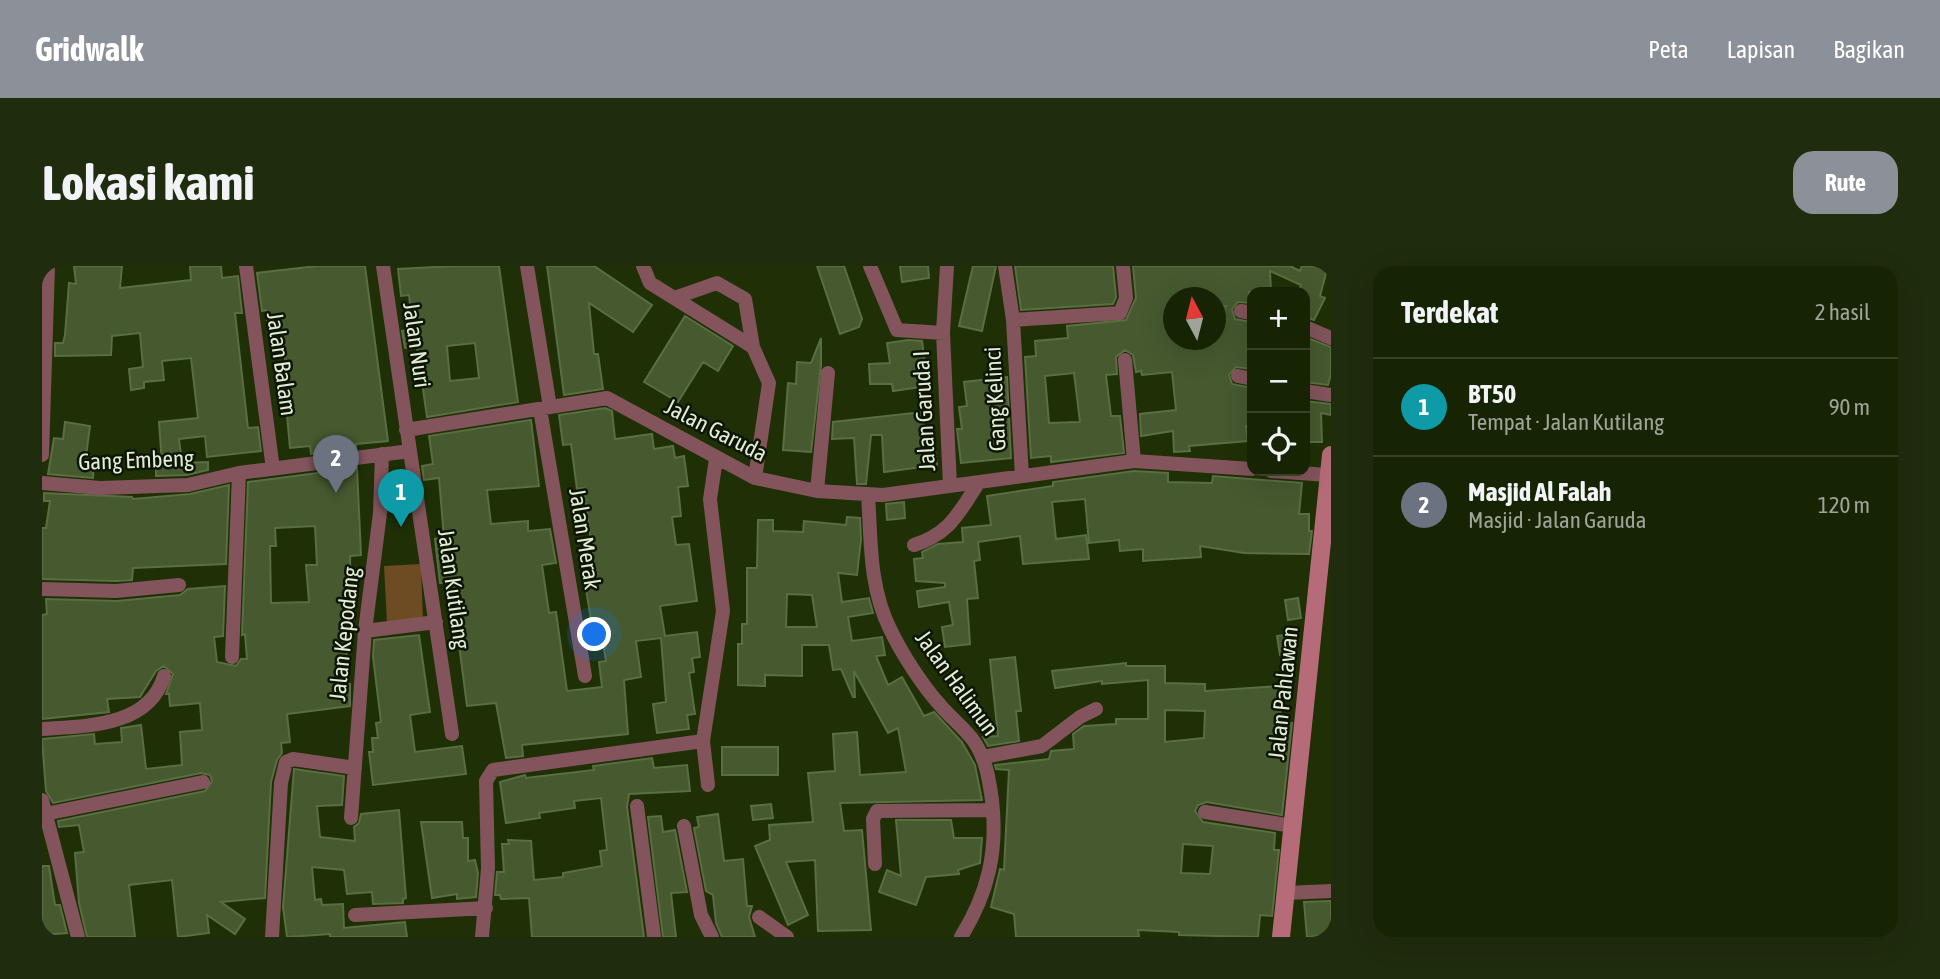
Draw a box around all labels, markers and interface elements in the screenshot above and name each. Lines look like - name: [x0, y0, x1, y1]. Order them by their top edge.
- text: Gridwalk: [35, 30, 143, 68]
- text: Peta: [1648, 36, 1689, 63]
- text: Lapisan: [1727, 36, 1795, 63]
- text: Bagikan: [1833, 36, 1905, 63]
- button: Rute: [1793, 151, 1898, 214]
- text: Lokasi kami: [42, 154, 255, 210]
- north arrow: [1163, 287, 1226, 350]
- map controls: [1247, 287, 1310, 476]
- button: +: [1247, 287, 1310, 350]
- text: Terdekat: [1401, 295, 1498, 329]
- text: 2 hasil: [1815, 299, 1870, 325]
- street label: Jalan Nuri: [398, 301, 436, 389]
- street label: Jalan Balam: [262, 311, 302, 417]
- street label: Gang Kelinci: [979, 346, 1011, 452]
- street label: Jalan Garuda I: [908, 350, 940, 472]
- button: −: [1247, 350, 1310, 413]
- text: BT50: [1468, 379, 1516, 409]
- street label: Jalan Garuda: [660, 393, 772, 467]
- text: 1: [1419, 394, 1429, 420]
- text: 90 m: [1829, 394, 1870, 420]
- text: Tempat · Jalan Kutilang: [1468, 409, 1664, 435]
- button: locate: [1247, 413, 1310, 476]
- pin: 2: [313, 435, 359, 493]
- street label: Gang Embeng: [78, 445, 194, 475]
- pin: 1: [378, 469, 424, 527]
- text: Masjid Al Falah: [1468, 477, 1611, 507]
- street label: Jalan Merak: [564, 487, 606, 591]
- text: 2: [1419, 492, 1429, 518]
- text: 120 m: [1818, 492, 1870, 518]
- text: Masjid · Jalan Garuda: [1468, 507, 1646, 533]
- street label: Jalan Kutilang: [433, 527, 475, 651]
- street label: Jalan Kepodang: [324, 566, 364, 702]
- your location: [577, 617, 611, 651]
- street label: Jalan Halimun: [910, 625, 1004, 741]
- street label: Jalan Pahlawan: [1263, 625, 1303, 761]

